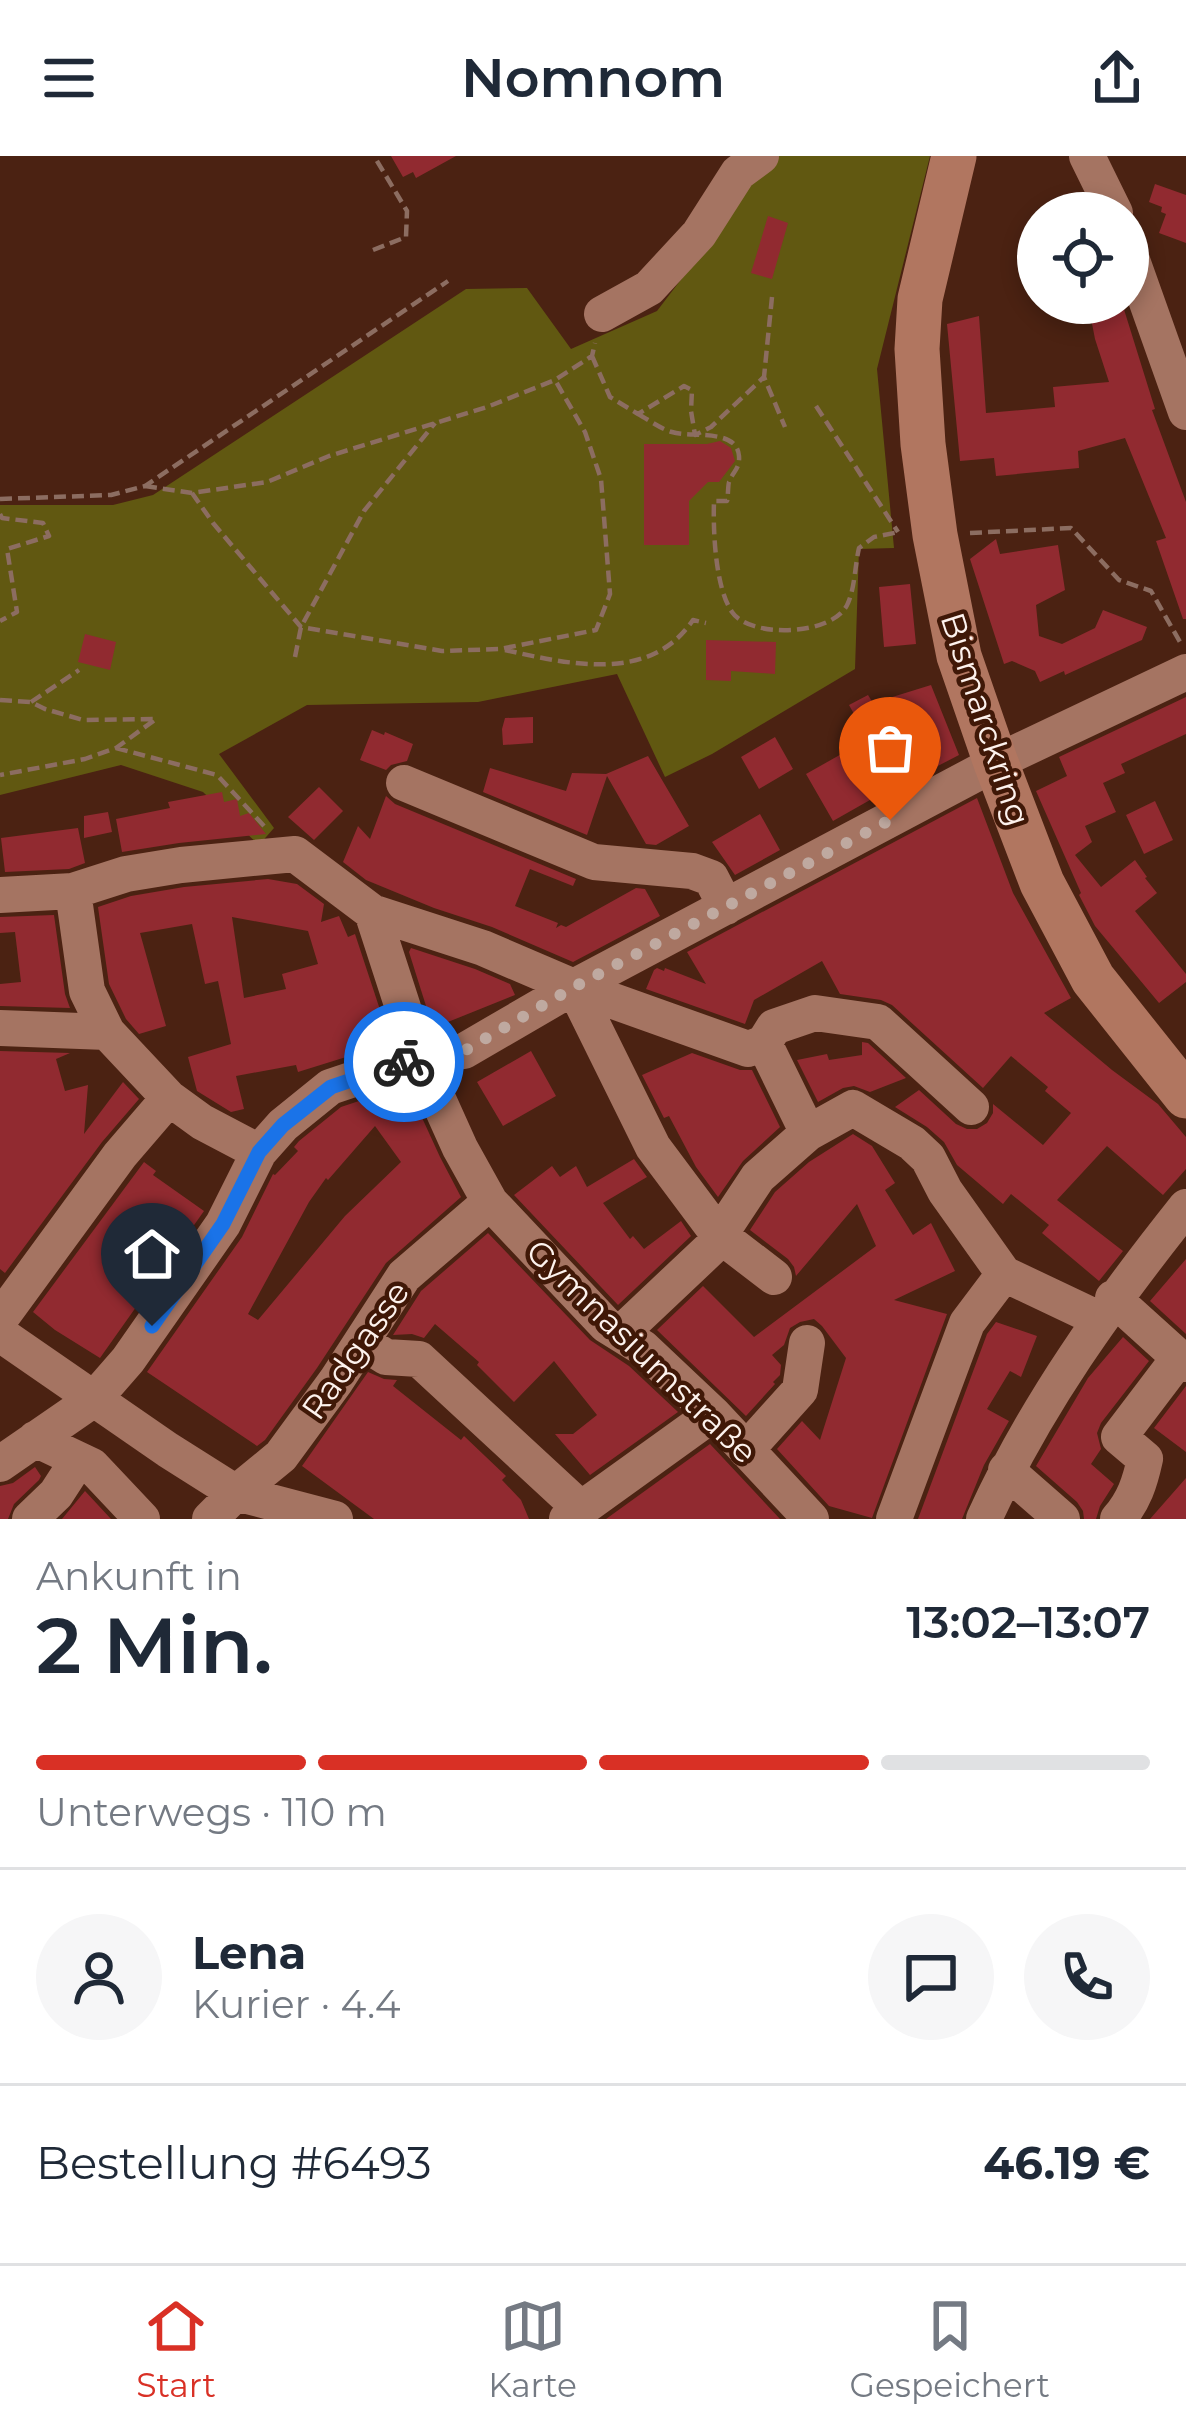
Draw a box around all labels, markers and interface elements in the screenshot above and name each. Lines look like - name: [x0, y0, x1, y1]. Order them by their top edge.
- icon: menu: [36, 45, 102, 111]
- text: Nomnom: [461, 45, 725, 111]
- icon: share: [1084, 45, 1150, 111]
- map controls: [1017, 192, 1149, 324]
- button: locate: [1017, 192, 1149, 324]
- street label: Bismarckring: [933, 607, 1039, 831]
- pin: [839, 697, 941, 820]
- icon: bag: [857, 715, 923, 781]
- courier: [344, 1002, 464, 1122]
- icon: bike: [371, 1029, 437, 1095]
- pin: [101, 1203, 203, 1326]
- icon: home: [119, 1221, 185, 1287]
- street label: Gymnasiumstraße: [518, 1231, 766, 1471]
- street label: Radgasse: [293, 1273, 417, 1427]
- text: Ankunft in: [36, 1552, 242, 1600]
- text: 13:02–13:07: [906, 1594, 1150, 1649]
- text: 2 Min.: [36, 1597, 272, 1693]
- text: Unterwegs · 110 m: [36, 1788, 387, 1836]
- button: person: [36, 1914, 162, 2040]
- button: chat: [868, 1914, 994, 2040]
- button: phone: [1024, 1914, 1150, 2040]
- text: Lena: [192, 1925, 306, 1980]
- text: Kurier · 4.4: [192, 1980, 401, 2028]
- text: Bestellung #6493: [36, 2135, 432, 2190]
- text: 46.19 €: [983, 2135, 1150, 2190]
- tab: Start: [136, 2293, 216, 2405]
- tab: Karte: [488, 2293, 577, 2405]
- tab: Gespeichert: [849, 2293, 1050, 2405]

